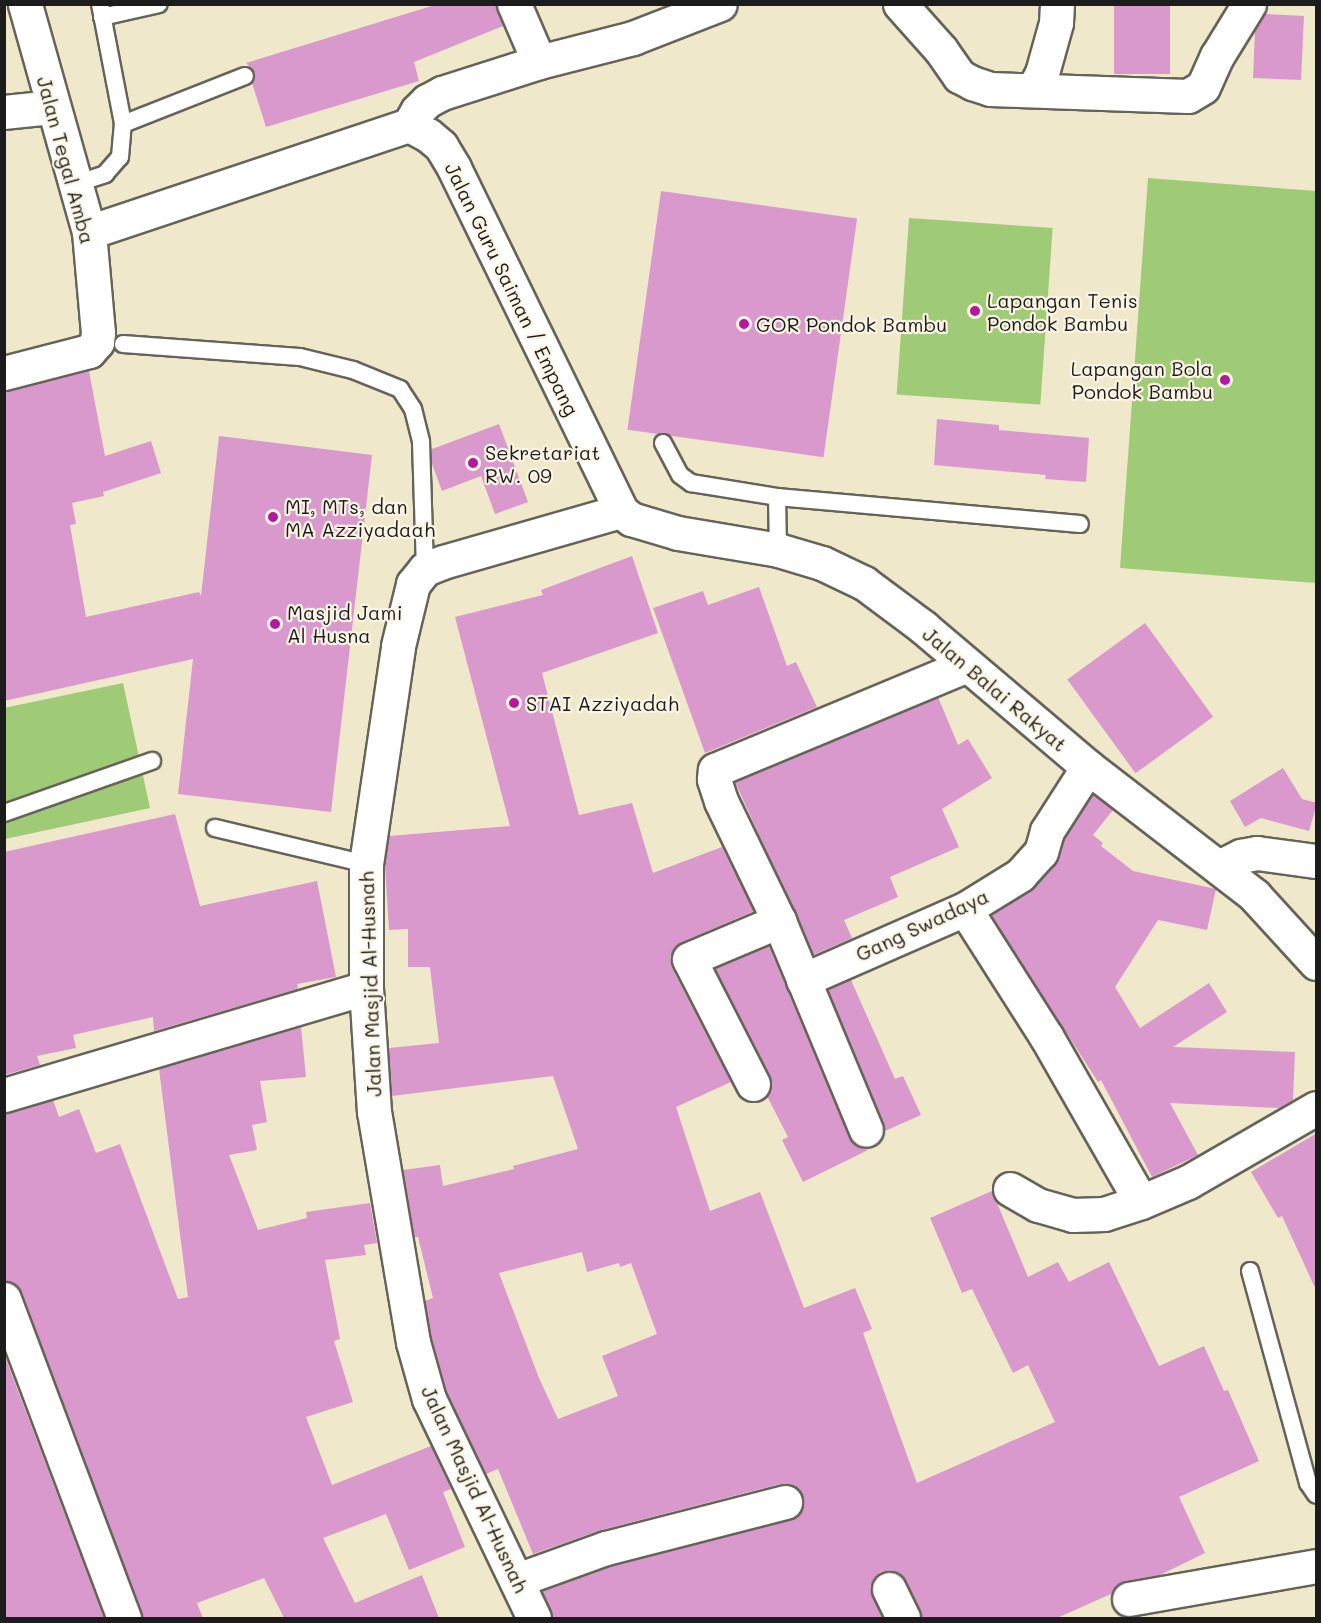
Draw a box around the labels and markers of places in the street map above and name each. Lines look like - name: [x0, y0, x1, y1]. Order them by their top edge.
- place label: Lapangan Tenis Pondok Bambu: [987, 288, 1138, 335]
- marker: Lapangan Tenis Pondok Bambu: [968, 304, 982, 318]
- place label: GOR Pondok Bambu: [756, 312, 947, 336]
- marker: GOR Pondok Bambu: [737, 317, 751, 331]
- place label: Lapangan Bola Pondok Bambu: [1071, 356, 1213, 403]
- marker: Lapangan Bola Pondok Bambu: [1218, 373, 1232, 387]
- place label: Sekretariat RW. 09: [485, 440, 600, 487]
- marker: Sekretariat RW. 09: [466, 456, 480, 470]
- place label: MI, MTs, dan MA Azziyadaah: [285, 494, 435, 541]
- marker: MI, MTs, dan MA Azziyadaah: [266, 510, 280, 524]
- place label: Masjid Jami Al Husna: [287, 600, 403, 647]
- marker: Masjid Jami Al Husna: [268, 617, 282, 631]
- place label: STAI Azziyadah: [526, 691, 679, 715]
- marker: STAI Azziyadah: [507, 696, 521, 710]

